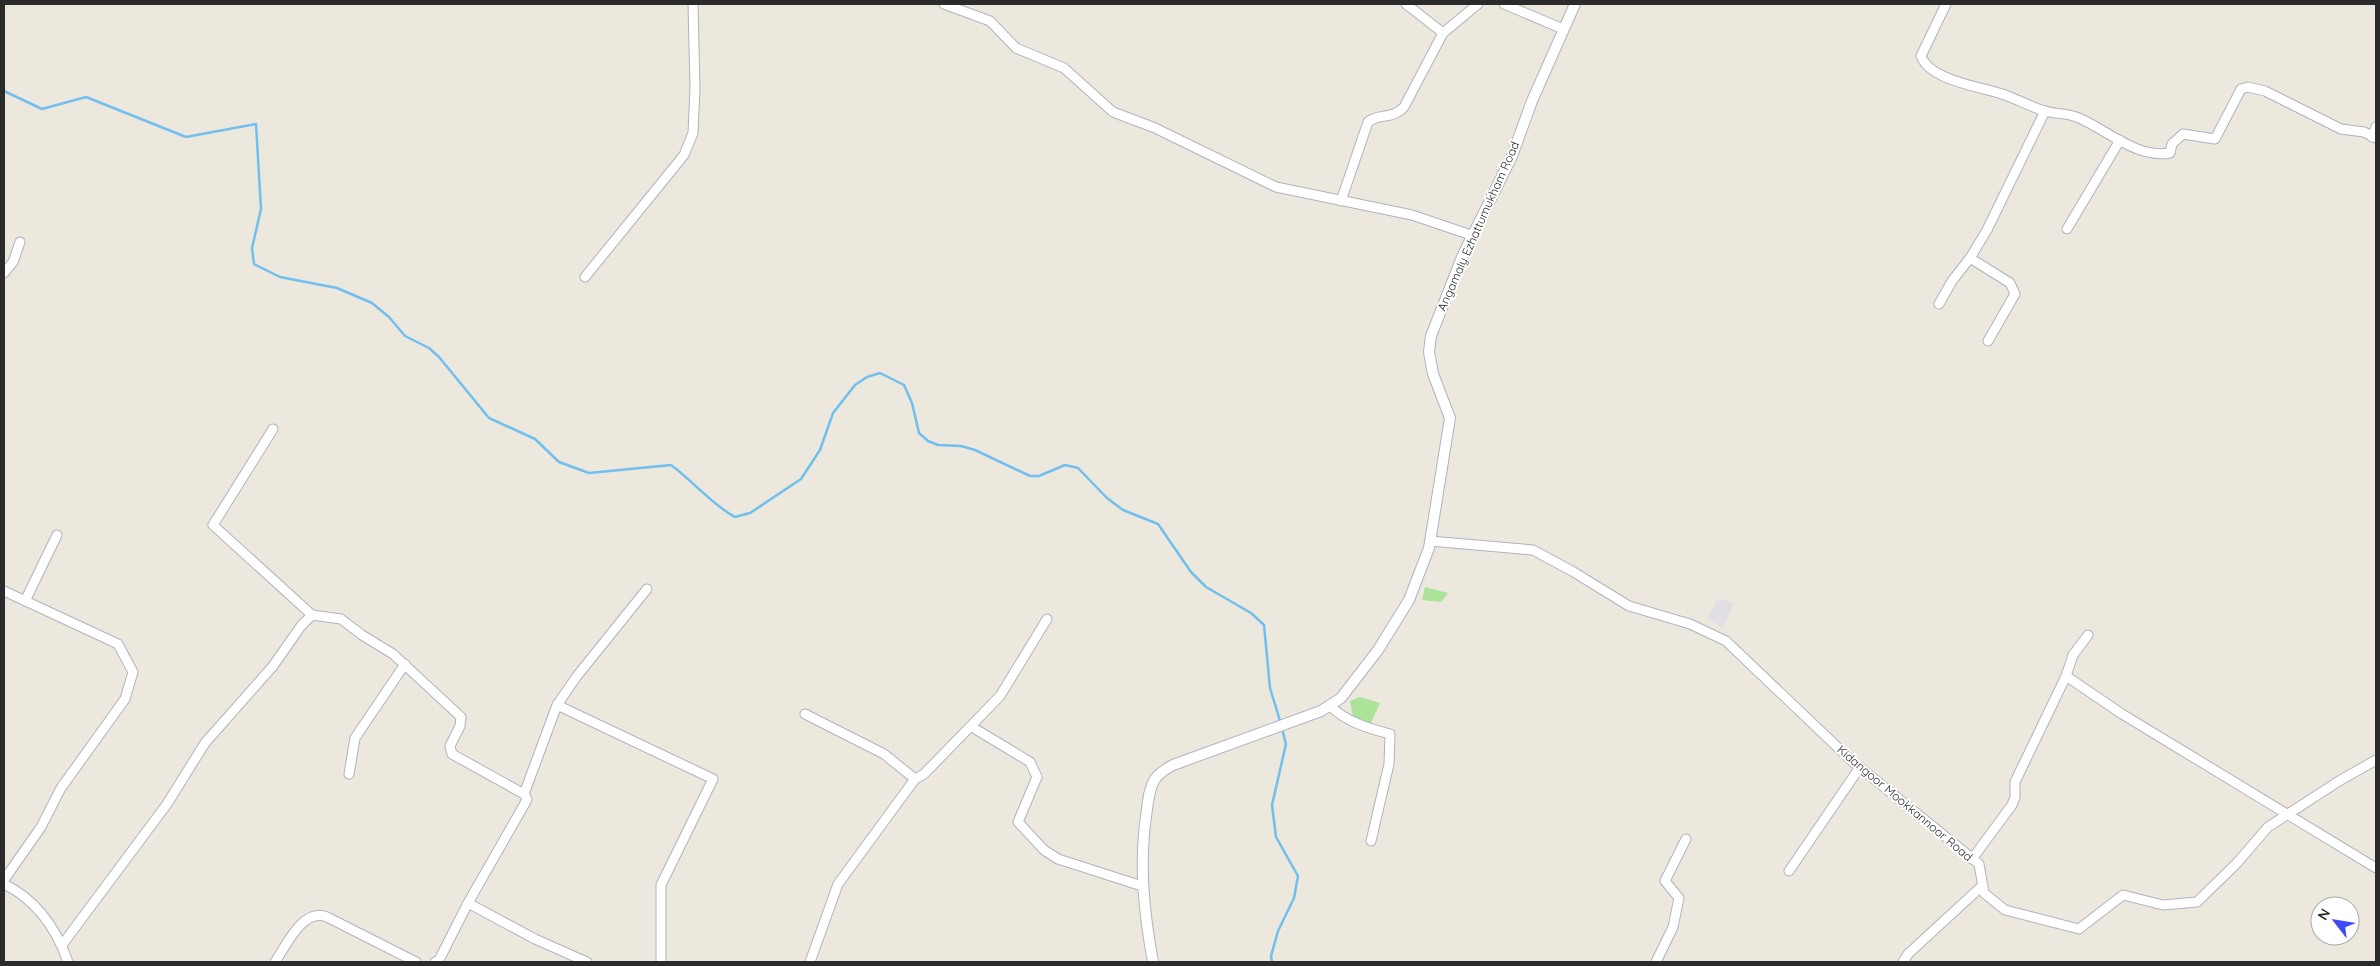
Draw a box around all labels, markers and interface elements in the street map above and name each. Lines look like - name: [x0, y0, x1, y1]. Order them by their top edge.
- street label: Angamaly Ezhattumukham Road: [1434, 139, 1522, 313]
- street label: Kidangoor Mookkannoor Road: [1834, 742, 1976, 864]
- north arrow: [2310, 896, 2360, 946]
- text: N: [2313, 905, 2334, 923]

